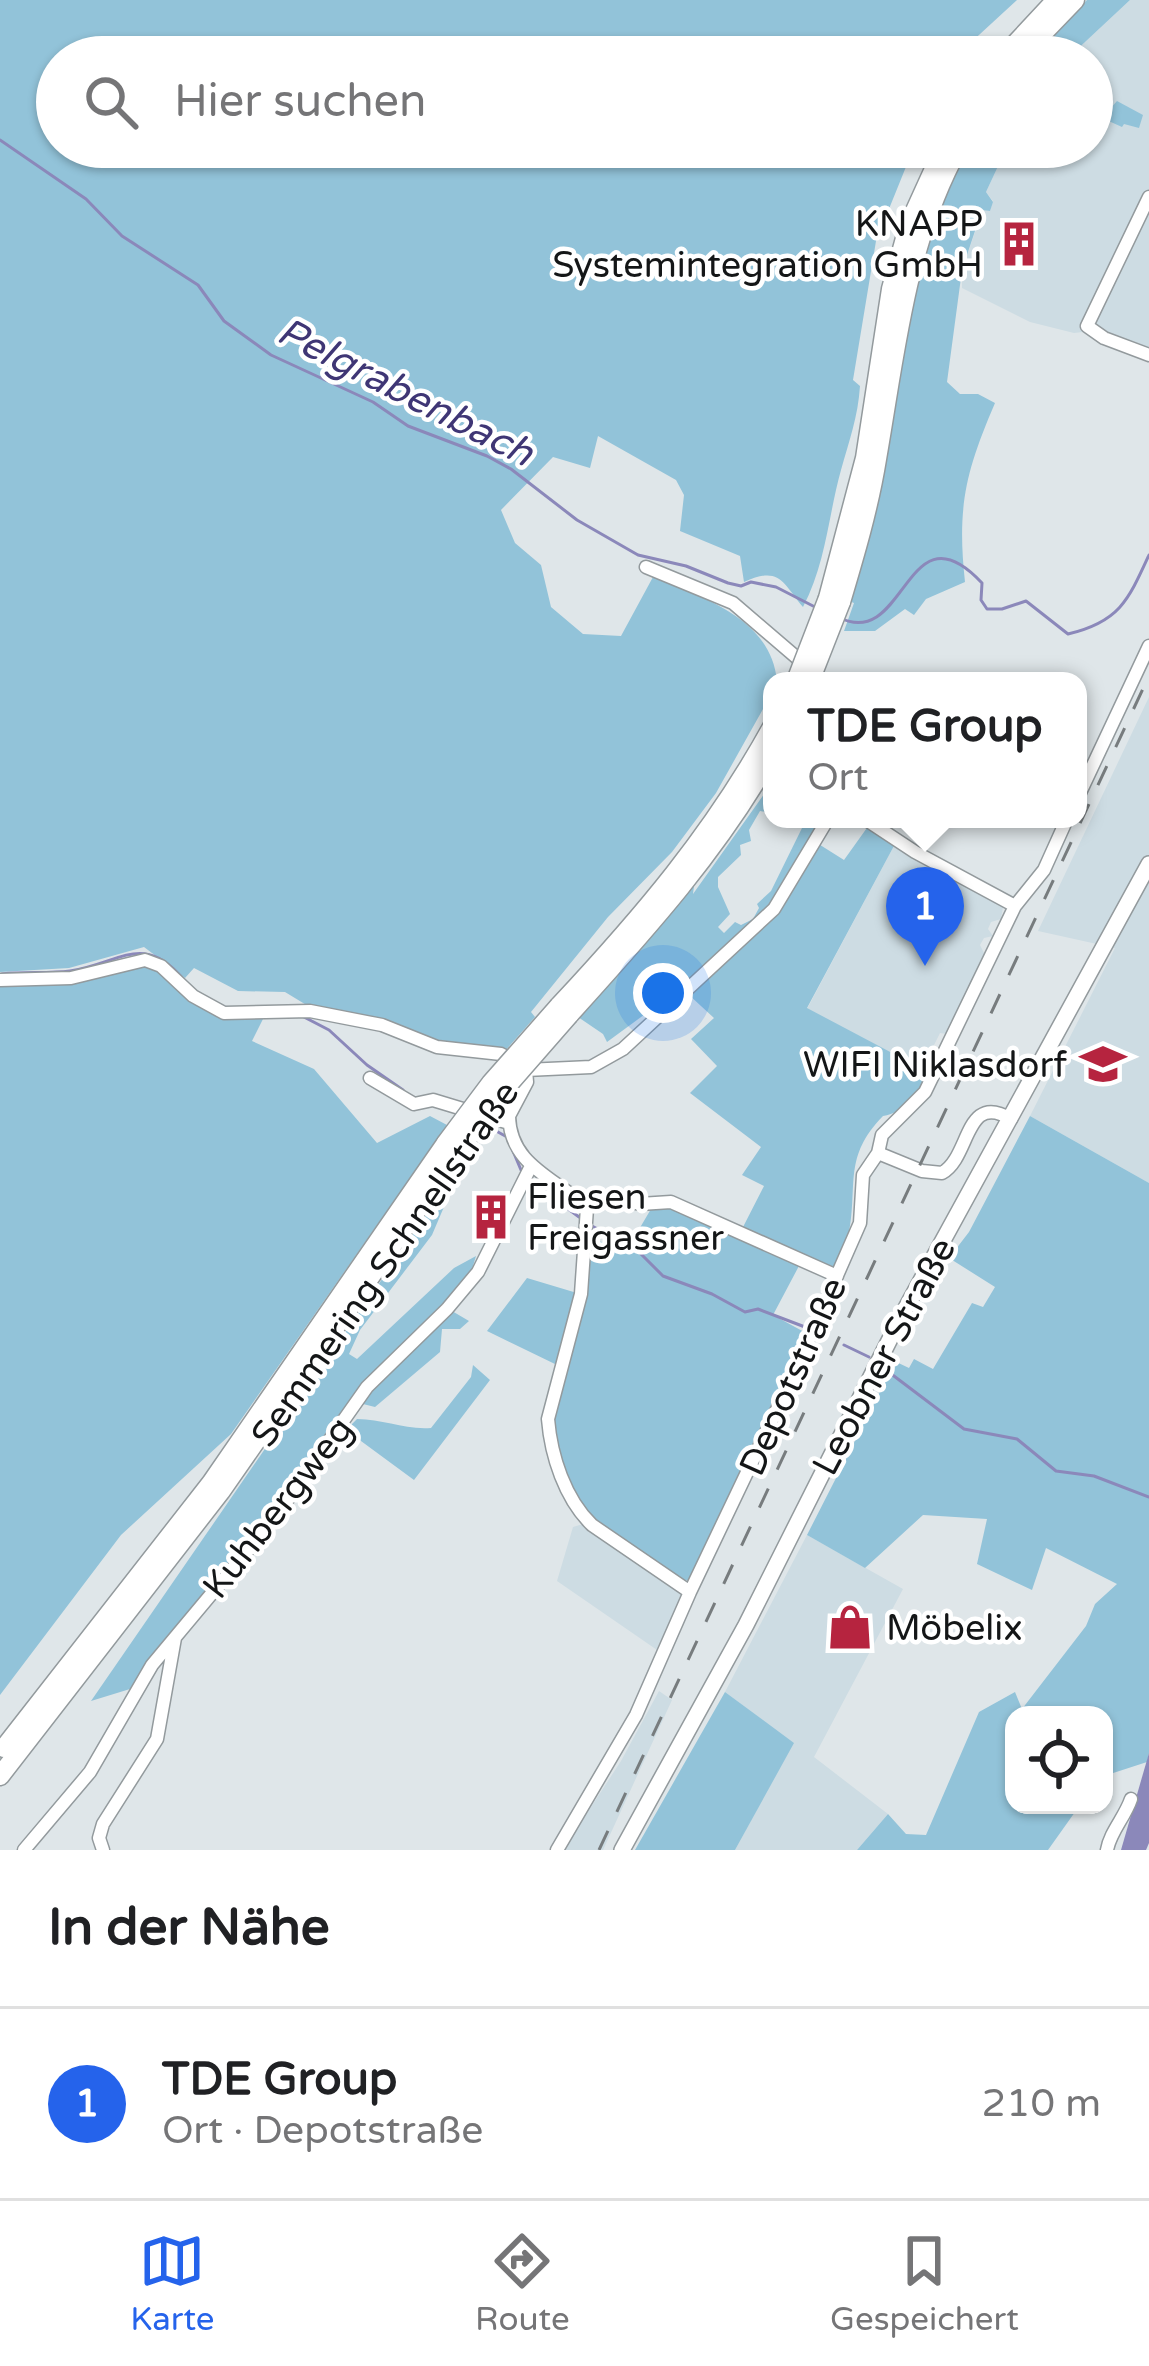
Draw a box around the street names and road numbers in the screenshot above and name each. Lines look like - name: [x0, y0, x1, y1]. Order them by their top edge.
- street label: Semmering Schnellstraße: [242, 1073, 528, 1455]
- street label: Leobner Straße: [804, 1231, 965, 1483]
- street label: Depotstraße: [731, 1271, 856, 1482]
- street label: Kuhbergweg: [194, 1409, 362, 1607]

